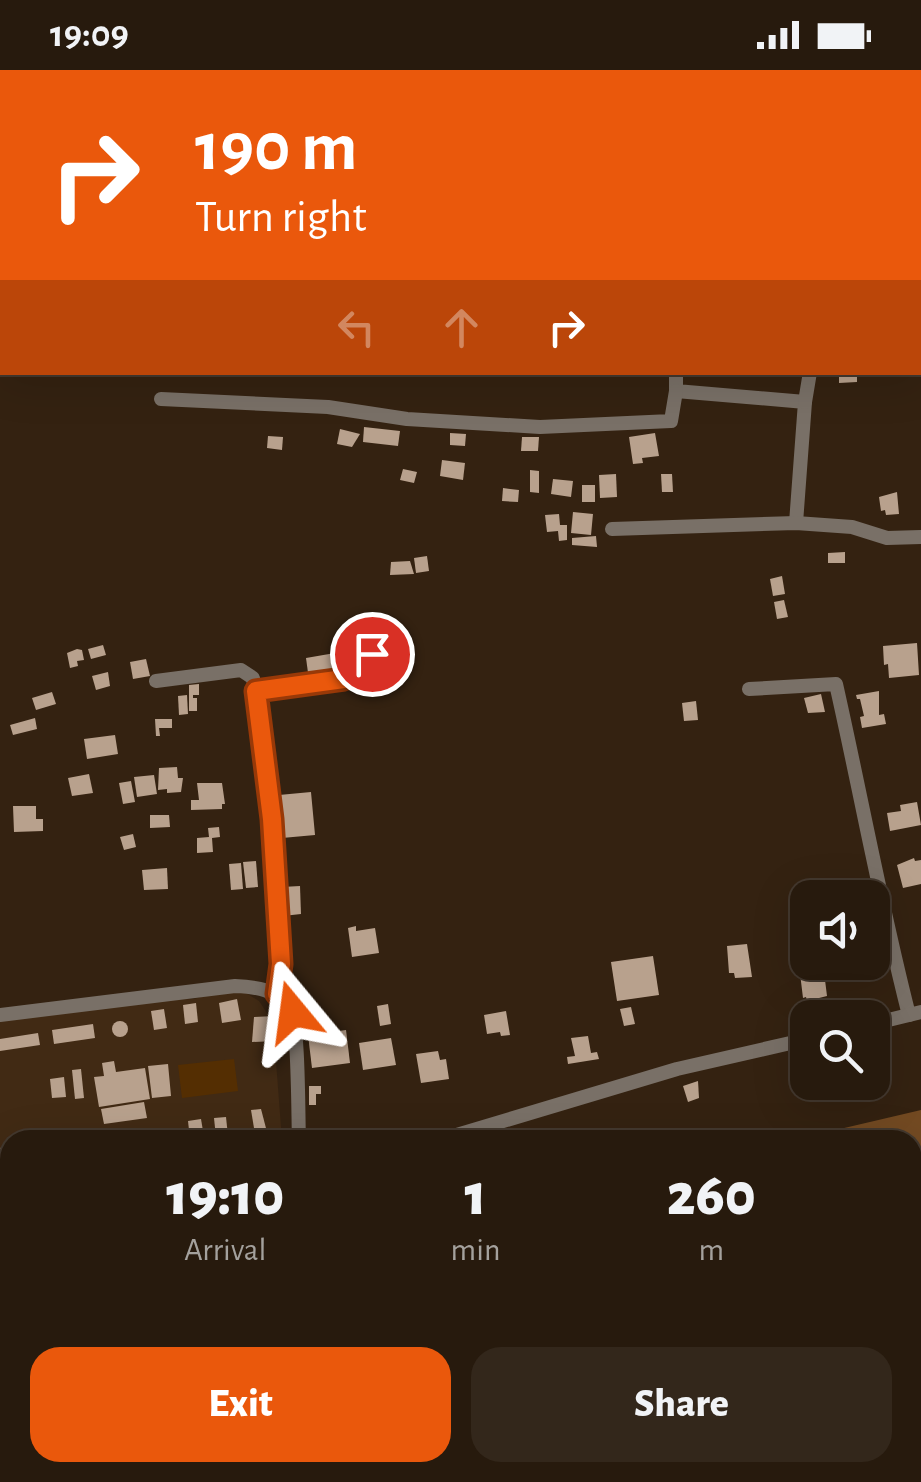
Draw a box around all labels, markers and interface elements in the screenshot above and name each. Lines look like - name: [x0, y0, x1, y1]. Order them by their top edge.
- text: 19:09: [50, 16, 129, 54]
- icon: right: [30, 110, 160, 240]
- text: 190 m: [195, 113, 358, 183]
- text: Turn right: [195, 195, 367, 240]
- icon: left: [329, 300, 384, 355]
- icon: ahead: [434, 300, 489, 355]
- icon: right: [539, 300, 594, 355]
- pin: [330, 612, 415, 697]
- icon: arrive: [345, 627, 400, 682]
- map controls: [790, 880, 890, 1100]
- button: sound: [790, 880, 890, 980]
- position arrow: [241, 960, 345, 1064]
- button: search: [790, 1000, 890, 1100]
- text: 19:10: [166, 1166, 284, 1226]
- text: 1: [464, 1166, 487, 1226]
- text: 260: [667, 1166, 756, 1226]
- text: Arrival: [184, 1234, 266, 1266]
- text: min: [451, 1234, 500, 1266]
- text: m: [698, 1234, 724, 1266]
- button: Exit: [30, 1347, 451, 1462]
- button: Share: [471, 1347, 892, 1462]

